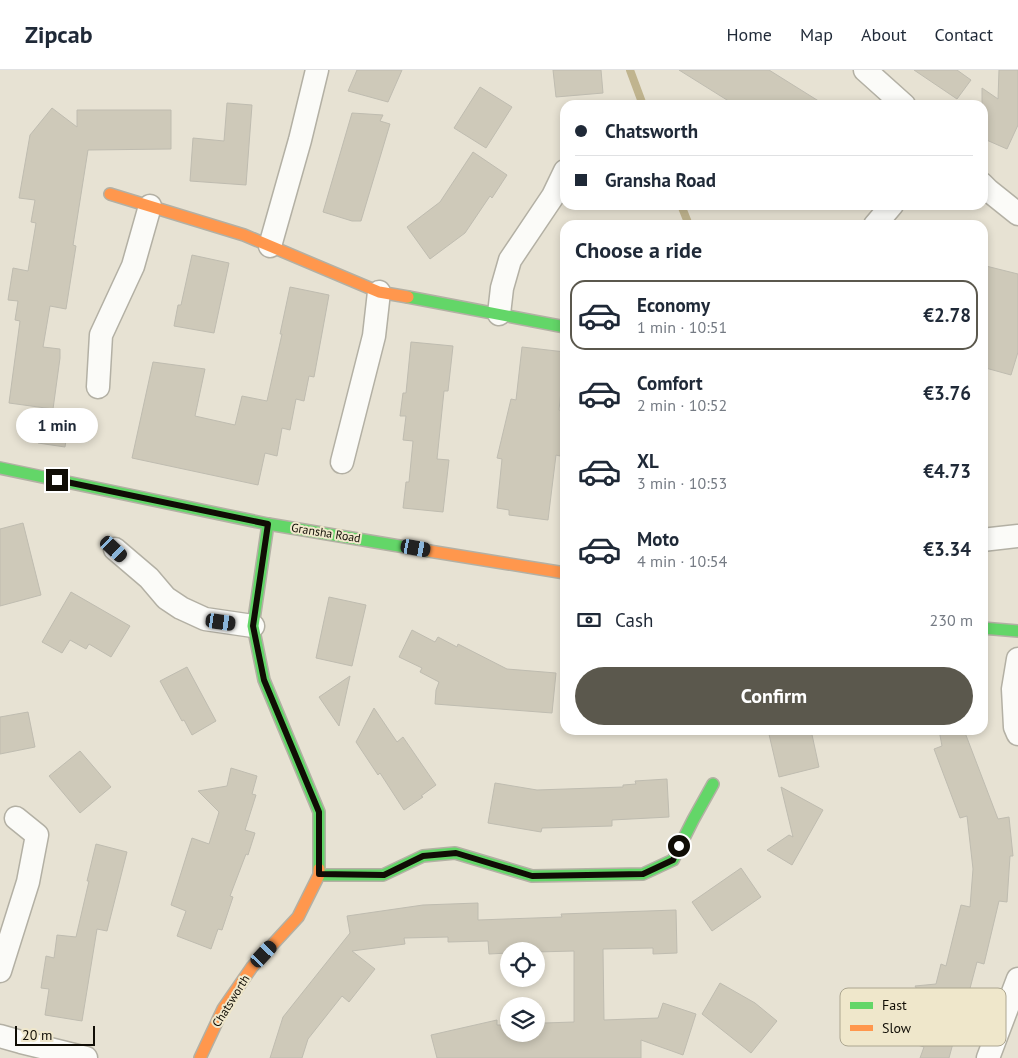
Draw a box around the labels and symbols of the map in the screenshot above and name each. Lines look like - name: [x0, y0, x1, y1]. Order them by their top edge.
- callout: 1 min: [16, 408, 98, 442]
- route end: [46, 469, 68, 491]
- street label: Gransha Road: [290, 520, 362, 545]
- car: [97, 533, 130, 565]
- car: [399, 538, 432, 558]
- car: [205, 612, 236, 632]
- route start: [668, 835, 690, 857]
- car: [248, 938, 279, 970]
- street label: Chatsworth: [209, 972, 252, 1030]
- legend: [840, 988, 1006, 1046]
- text: Fast: [882, 996, 907, 1014]
- text: Slow: [882, 1019, 912, 1037]
- scale bar: [15, 1023, 95, 1046]

